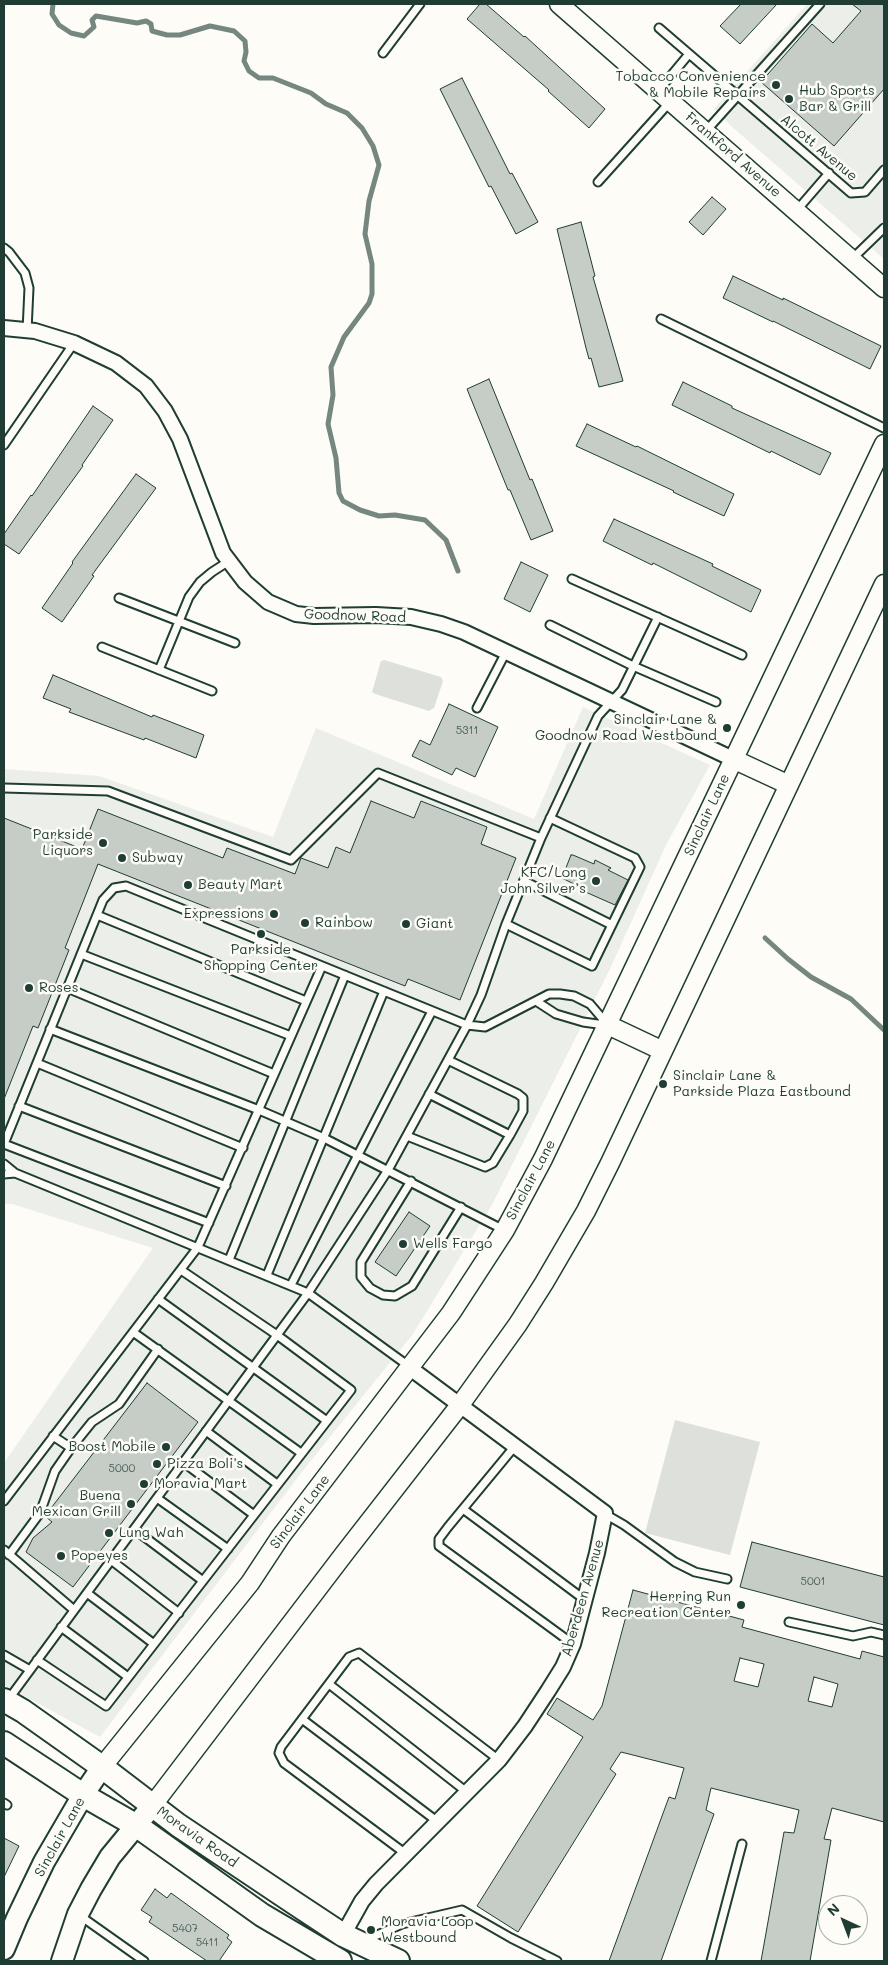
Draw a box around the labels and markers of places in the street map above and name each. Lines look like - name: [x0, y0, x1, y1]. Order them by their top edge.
- place label: Tobacco Convenience & Mobile Repairs: [616, 69, 766, 102]
- marker: Tobacco Convenience & Mobile Repairs: [770, 79, 782, 91]
- place label: Hub Sports Bar & Grill: [799, 83, 875, 115]
- marker: Hub Sports Bar & Grill: [783, 93, 795, 105]
- place label: Sinclair Lane & Goodnow Road Westbound: [535, 712, 717, 744]
- marker: Sinclair Lane & Goodnow Road Westbound: [721, 722, 733, 734]
- place label: Parkside Liquors: [33, 827, 93, 860]
- marker: Parkside Liquors: [97, 837, 109, 849]
- place label: Subway: [132, 850, 183, 866]
- marker: Subway: [116, 852, 128, 864]
- place label: KFC/Long John Silver’s: [500, 865, 586, 898]
- marker: KFC/Long John Silver’s: [590, 875, 602, 887]
- place label: Beauty Mart: [198, 877, 283, 893]
- marker: Beauty Mart: [182, 879, 194, 891]
- place label: Expressions: [184, 906, 264, 922]
- marker: Expressions: [268, 908, 280, 920]
- place label: Rainbow: [315, 915, 373, 931]
- place label: Giant: [416, 916, 453, 932]
- marker: Rainbow: [299, 917, 311, 929]
- marker: Giant: [400, 918, 412, 930]
- marker: Parkside Shopping Center: [255, 928, 267, 940]
- place label: Parkside Shopping Center: [204, 942, 318, 974]
- place label: Roses: [39, 980, 79, 996]
- marker: Roses: [23, 982, 35, 994]
- place label: Sinclair Lane & Parkside Plaza Eastbound: [673, 1068, 851, 1100]
- marker: Sinclair Lane & Parkside Plaza Eastbound: [657, 1078, 669, 1090]
- place label: Wells Fargo: [413, 1236, 492, 1252]
- marker: Wells Fargo: [397, 1238, 409, 1250]
- place label: Boost Mobile: [68, 1439, 156, 1455]
- marker: Boost Mobile: [160, 1441, 172, 1453]
- place label: Pizza Boli's: [167, 1456, 243, 1472]
- marker: Pizza Boli's: [151, 1458, 163, 1470]
- place label: Moravia Mart: [154, 1476, 247, 1492]
- marker: Moravia Mart: [138, 1478, 150, 1490]
- place label: Buena Mexican Grill: [32, 1488, 121, 1520]
- marker: Buena Mexican Grill: [125, 1498, 137, 1510]
- place label: Lung Wah: [119, 1525, 183, 1541]
- marker: Lung Wah: [103, 1527, 115, 1539]
- place label: Popeyes: [71, 1548, 128, 1564]
- marker: Popeyes: [55, 1550, 67, 1562]
- place label: Herring Run Recreation Center: [601, 1589, 731, 1621]
- marker: Herring Run Recreation Center: [735, 1599, 747, 1611]
- place label: Moravia Loop Westbound: [381, 1914, 474, 1946]
- marker: Moravia Loop Westbound: [365, 1924, 377, 1936]

